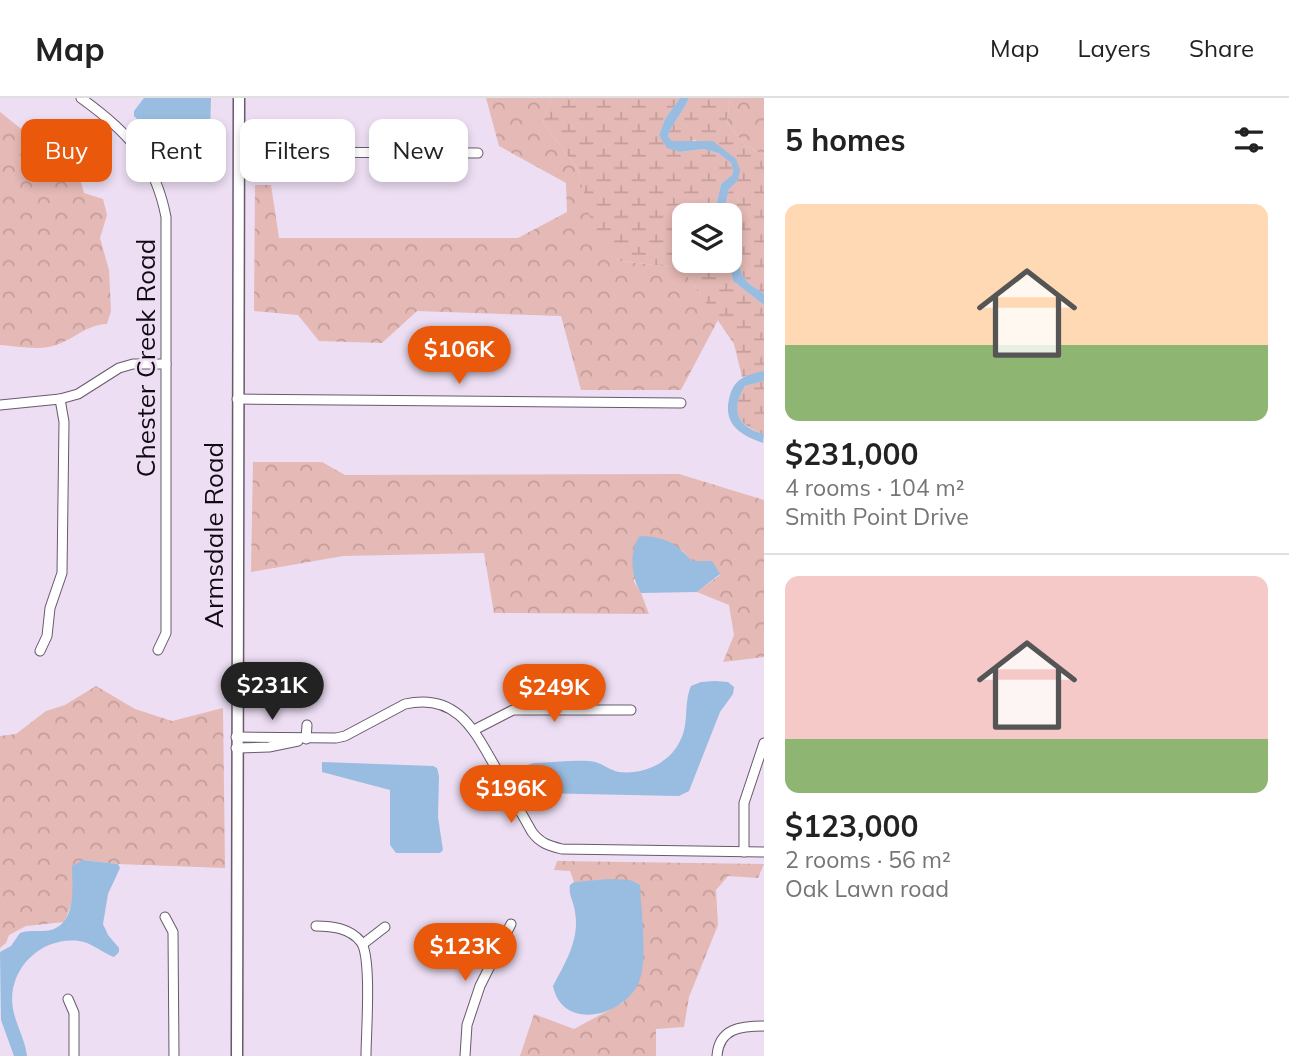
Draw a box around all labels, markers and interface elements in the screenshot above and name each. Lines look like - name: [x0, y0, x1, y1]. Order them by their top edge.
- text: Map: [35, 28, 105, 69]
- text: Map: [990, 33, 1039, 63]
- text: Layers: [1077, 33, 1151, 63]
- text: Share: [1189, 33, 1254, 63]
- chip: Buy: [21, 119, 112, 182]
- chip: Rent: [126, 119, 226, 182]
- chip: Filters: [240, 119, 355, 182]
- chip: New: [369, 119, 468, 182]
- text: 5 homes: [785, 121, 906, 159]
- icon: filters: [1230, 121, 1268, 159]
- map controls: [672, 203, 742, 273]
- button: layers: [672, 203, 742, 273]
- street label: Chester Creek Road: [129, 239, 162, 477]
- icon: home: [964, 250, 1090, 376]
- pin: $106K: [410, 327, 508, 386]
- text: $106K: [424, 334, 494, 363]
- text: $231,000: [785, 435, 918, 473]
- street label: Armsdale Road: [197, 442, 230, 628]
- text: 4 rooms · 104 m²: [785, 473, 965, 502]
- text: Smith Point Drive: [785, 502, 969, 531]
- icon: home: [964, 622, 1090, 748]
- pin: $231K: [223, 662, 321, 722]
- pin: $249K: [505, 664, 603, 724]
- text: $231K: [237, 670, 307, 699]
- text: $249K: [519, 672, 589, 701]
- pin: $196K: [462, 766, 560, 825]
- text: $196K: [476, 773, 546, 802]
- text: $123,000: [785, 807, 918, 845]
- text: 2 rooms · 56 m²: [785, 845, 951, 874]
- text: Oak Lawn road: [785, 874, 949, 903]
- pin: $123K: [416, 924, 514, 983]
- text: $123K: [430, 931, 500, 960]

